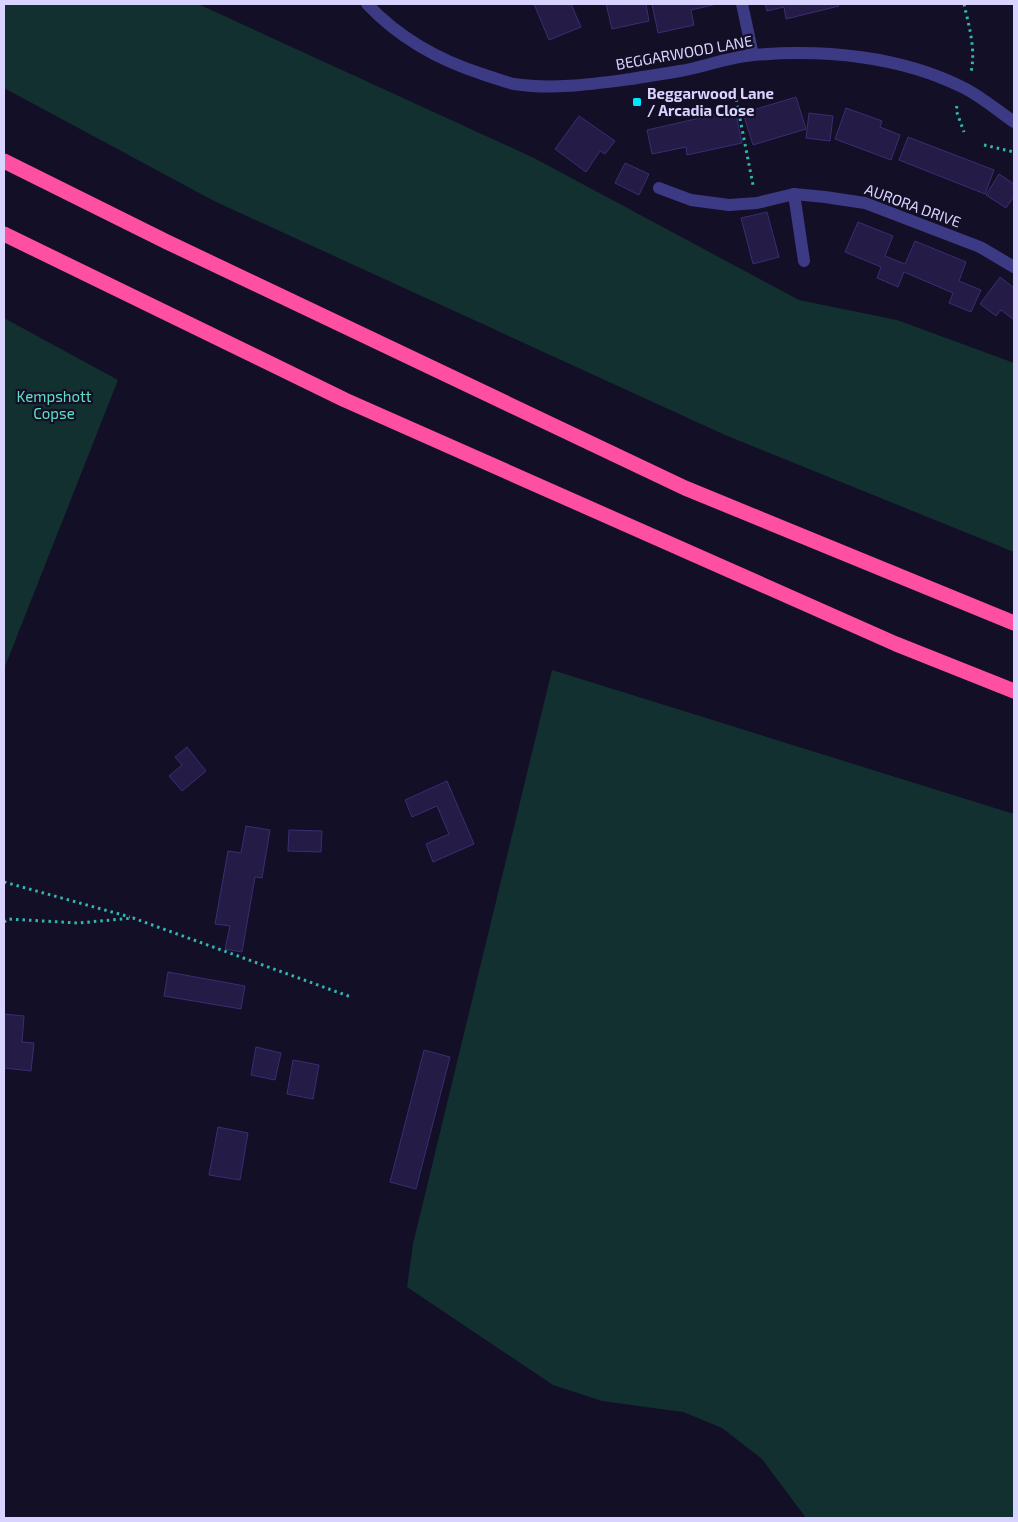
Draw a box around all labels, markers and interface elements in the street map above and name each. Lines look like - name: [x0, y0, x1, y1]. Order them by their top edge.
- street label: BEGGARWOOD LANE: [614, 31, 754, 73]
- place label: Beggarwood Lane / Arcadia Close: [647, 84, 774, 119]
- marker: Beggarwood Lane / Arcadia Close: [631, 96, 643, 108]
- street label: AURORA DRIVE: [863, 179, 963, 231]
- park label: Kempshott Copse: [17, 387, 92, 422]

